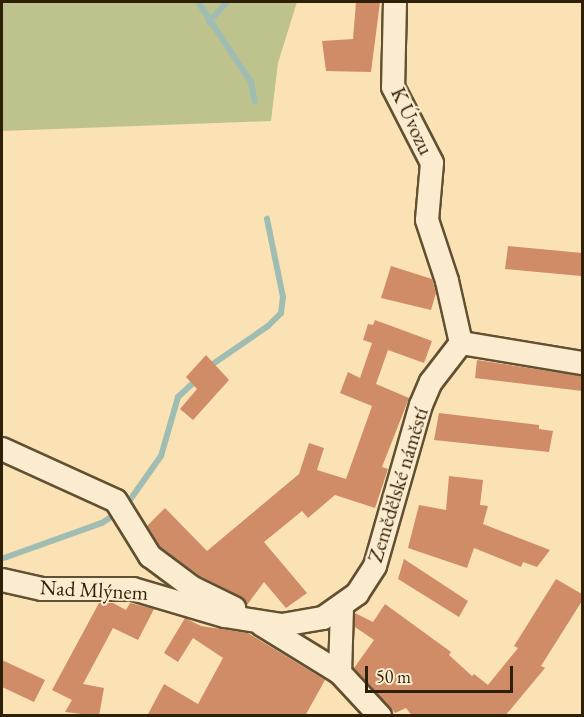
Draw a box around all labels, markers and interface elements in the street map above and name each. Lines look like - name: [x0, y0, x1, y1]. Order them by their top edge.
- street label: K Úvozu: [385, 83, 439, 159]
- street label: Zemědělské náměstí: [362, 405, 434, 565]
- street label: Nad Mlýnem: [39, 575, 149, 605]
- scale bar: [368, 654, 516, 692]
- text: 50 m: [376, 665, 411, 688]

